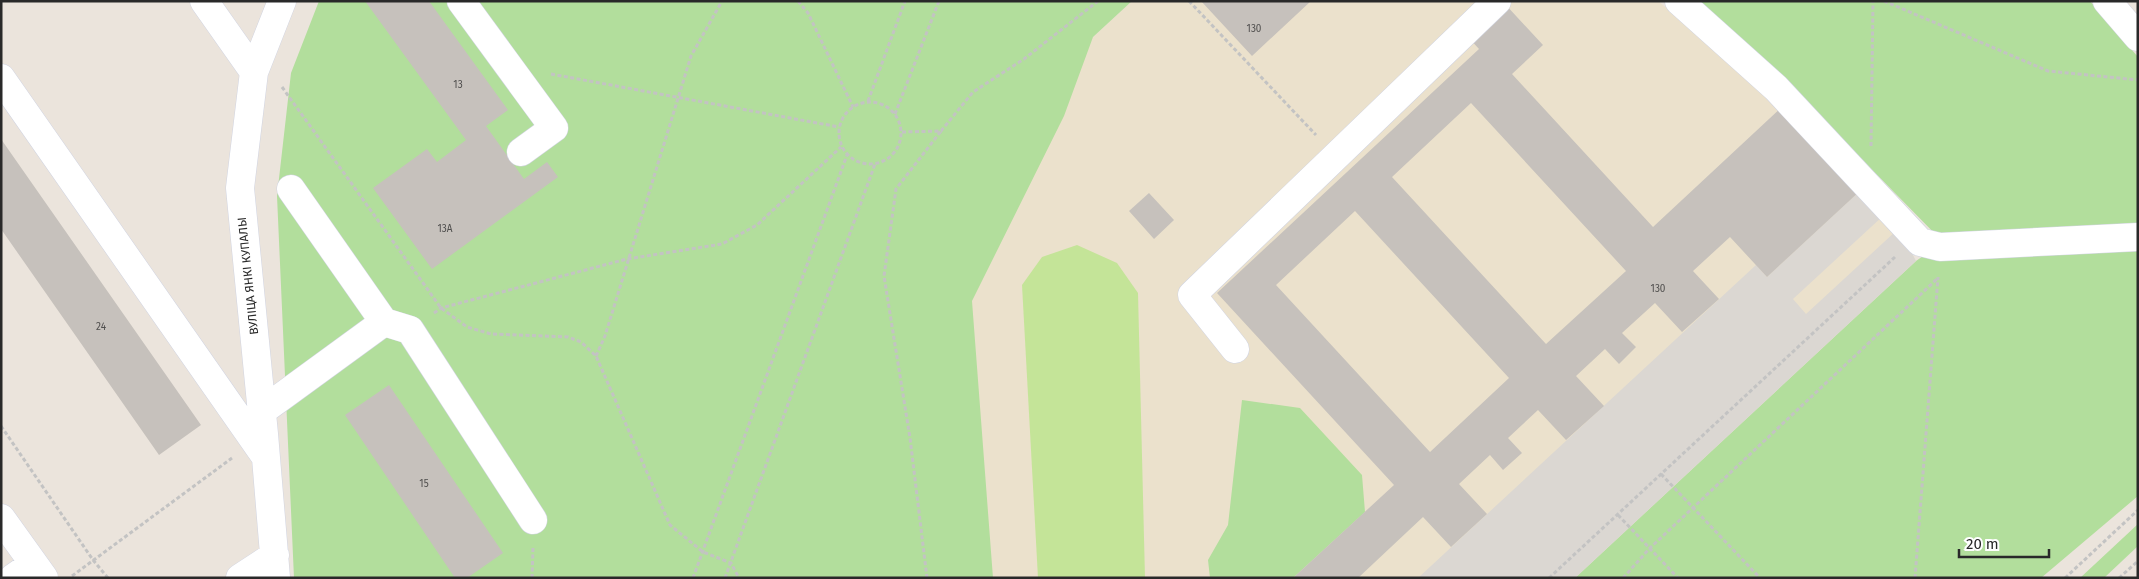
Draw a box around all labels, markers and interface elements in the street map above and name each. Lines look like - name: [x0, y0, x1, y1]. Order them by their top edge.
- house number: 130: [1247, 23, 1262, 35]
- house number: 13: [453, 79, 463, 91]
- street label: ВУЛІЦА ЯНКІ КУПАЛЫ: [235, 216, 261, 336]
- house number: 13А: [437, 223, 453, 235]
- house number: 130: [1651, 283, 1666, 295]
- house number: 24: [96, 321, 107, 333]
- house number: 15: [419, 478, 429, 490]
- scale bar: [1959, 526, 2049, 558]
- text: 20 m: [1966, 535, 1999, 553]

